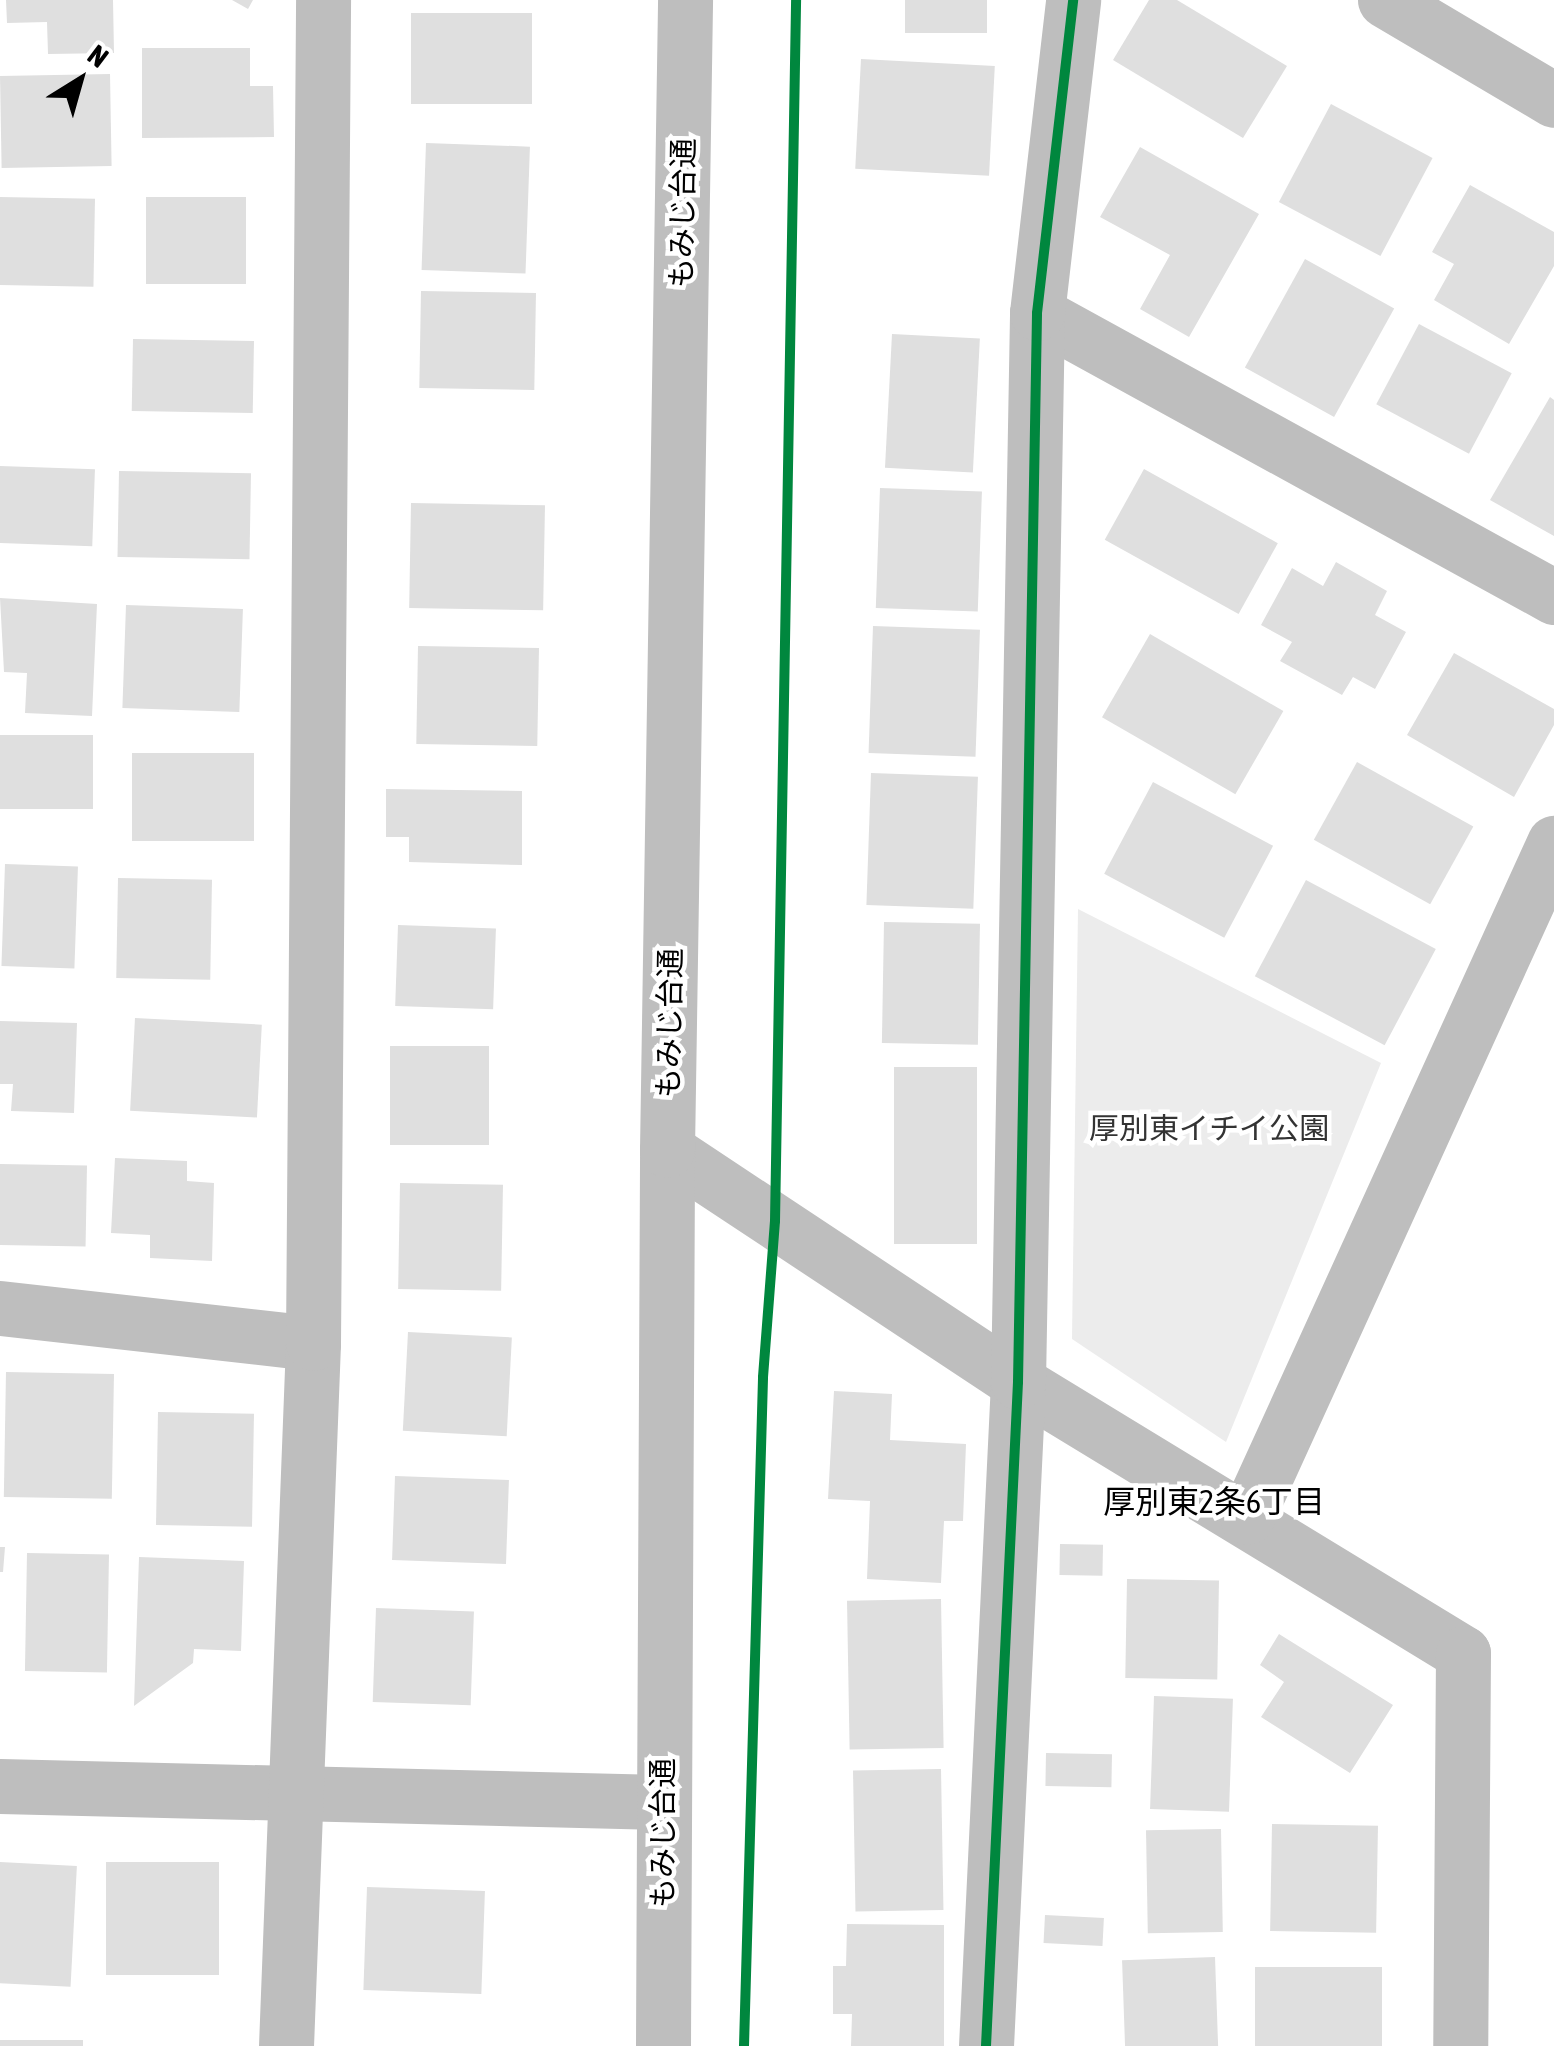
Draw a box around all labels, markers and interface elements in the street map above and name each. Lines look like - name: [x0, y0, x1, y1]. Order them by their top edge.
- north arrow: [30, 30, 130, 130]
- text: N: [82, 38, 114, 74]
- street label: もみじ台通: [663, 138, 701, 288]
- street label: もみじ台通: [650, 948, 688, 1098]
- park label: 厚別東イチイ公園: [1089, 1110, 1329, 1146]
- district label: 厚別東2条6丁目: [1103, 1483, 1325, 1521]
- street label: もみじ台通: [644, 1758, 680, 1908]

